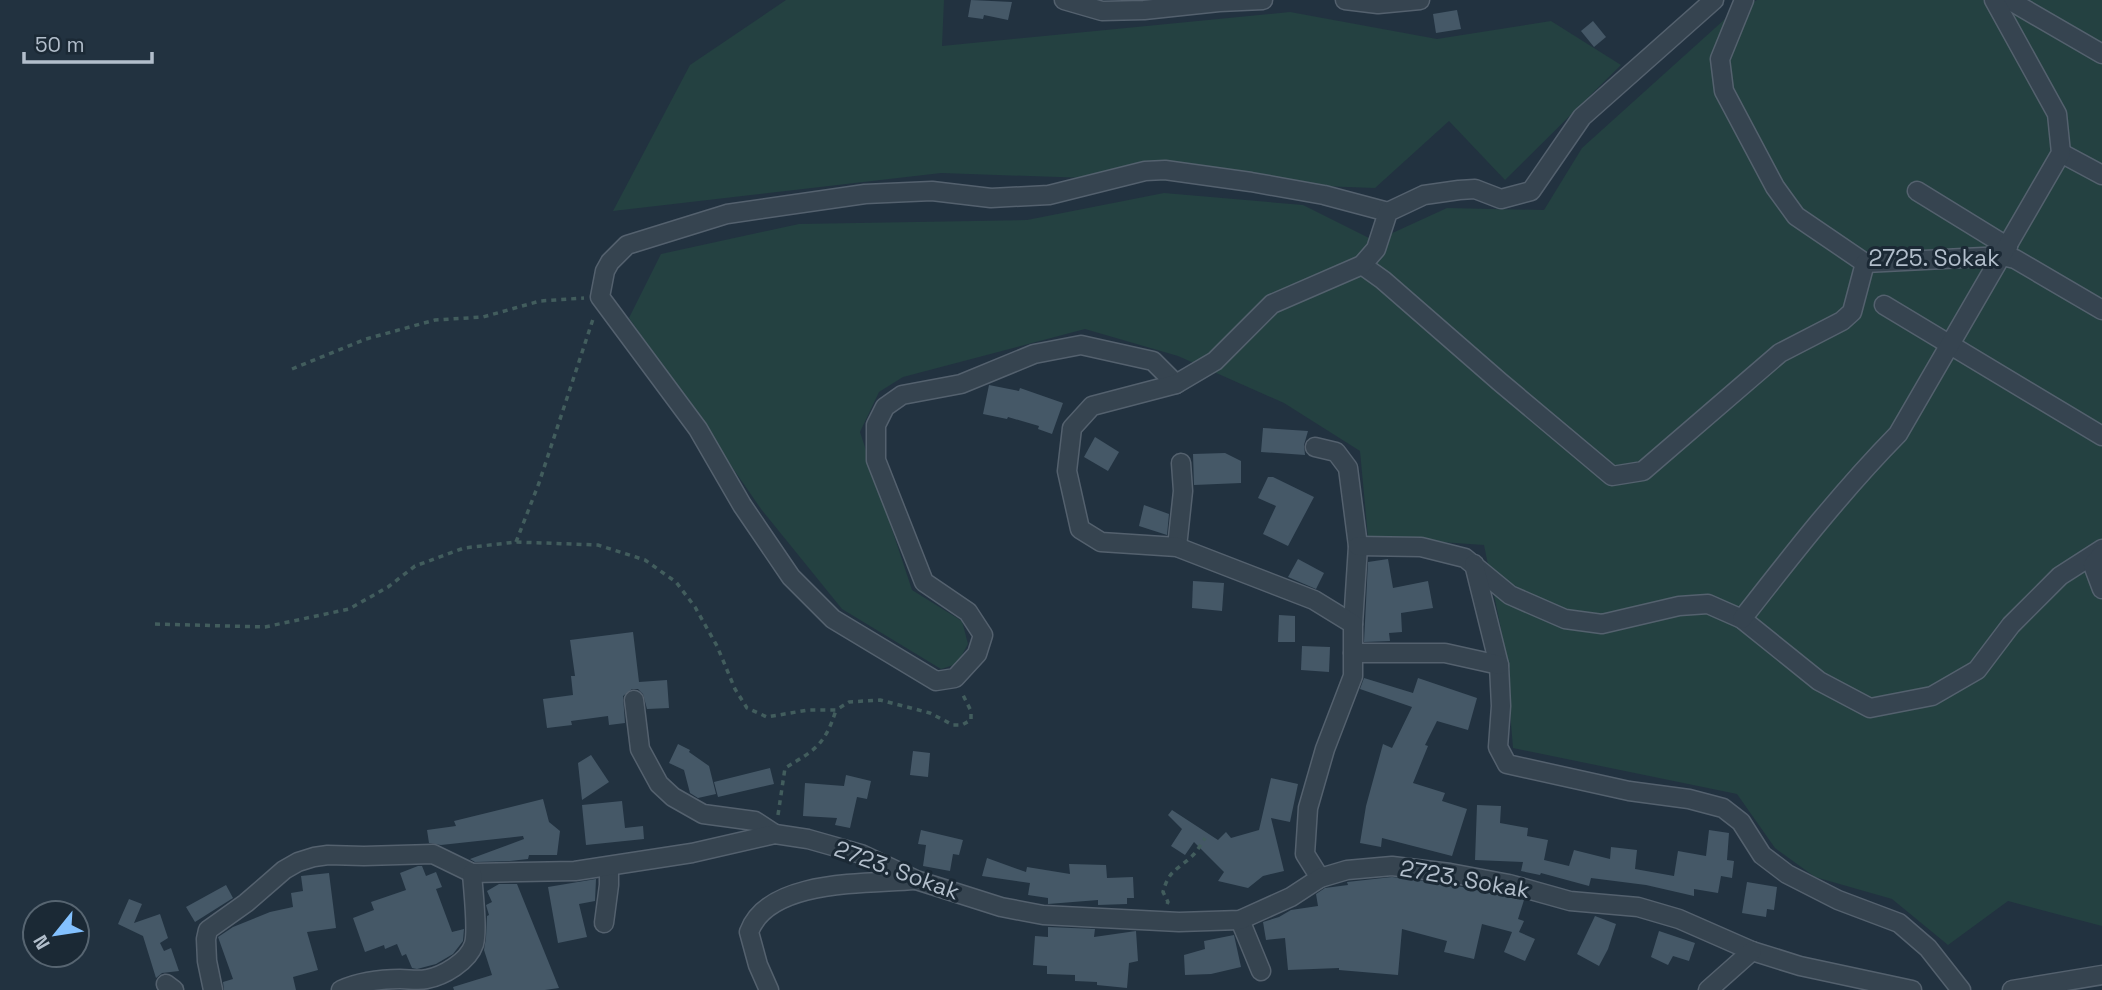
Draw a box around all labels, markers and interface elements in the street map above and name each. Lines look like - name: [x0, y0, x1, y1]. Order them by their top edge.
- scale bar: [24, 21, 152, 65]
- text: 50 m: [35, 31, 85, 58]
- street label: 2725. Sokak: [1868, 243, 2000, 273]
- street label: 2723. Sokak: [830, 833, 964, 907]
- street label: 2723. Sokak: [1398, 853, 1532, 905]
- north arrow: [21, 899, 91, 969]
- text: N: [28, 930, 56, 954]

